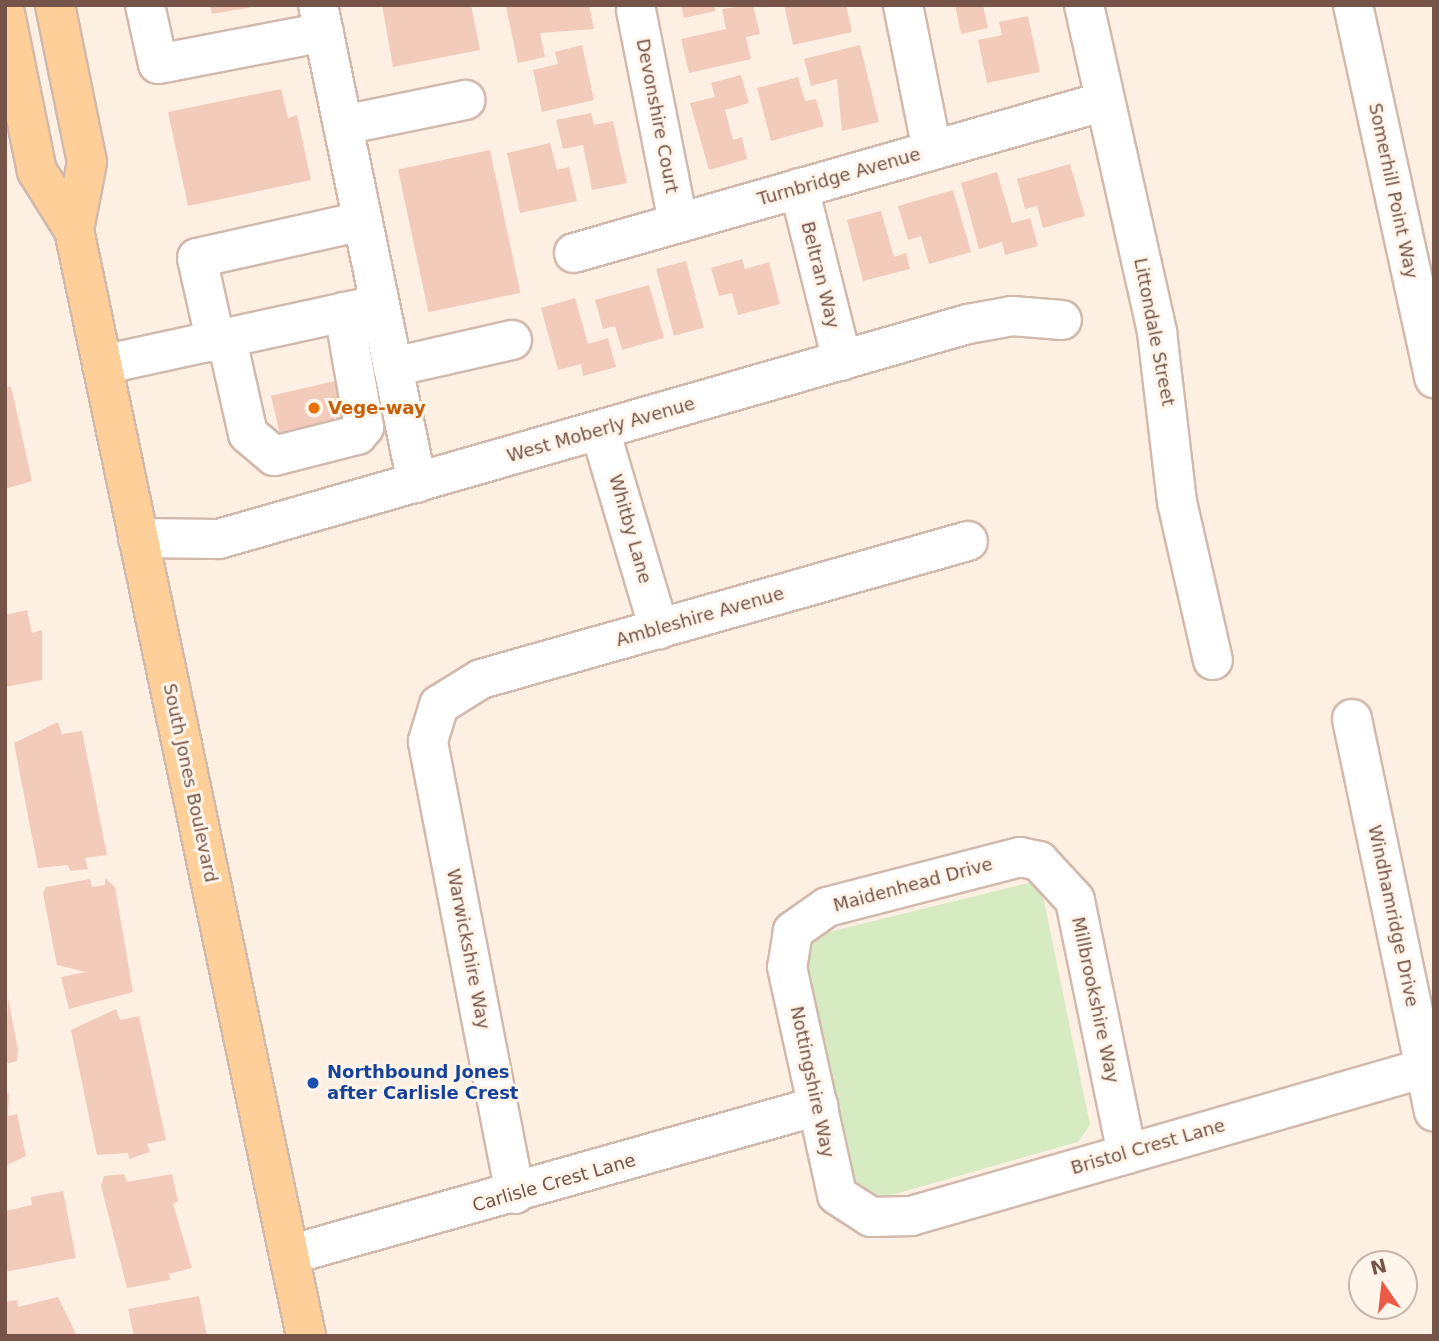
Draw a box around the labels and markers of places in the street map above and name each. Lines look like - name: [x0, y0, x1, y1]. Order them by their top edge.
- place label: Vege-way: [328, 397, 426, 419]
- marker: Vege-way: [306, 400, 322, 416]
- place label: Northbound Jones after Carlisle Crest: [327, 1062, 518, 1104]
- marker: Northbound Jones after Carlisle Crest: [305, 1075, 321, 1091]

